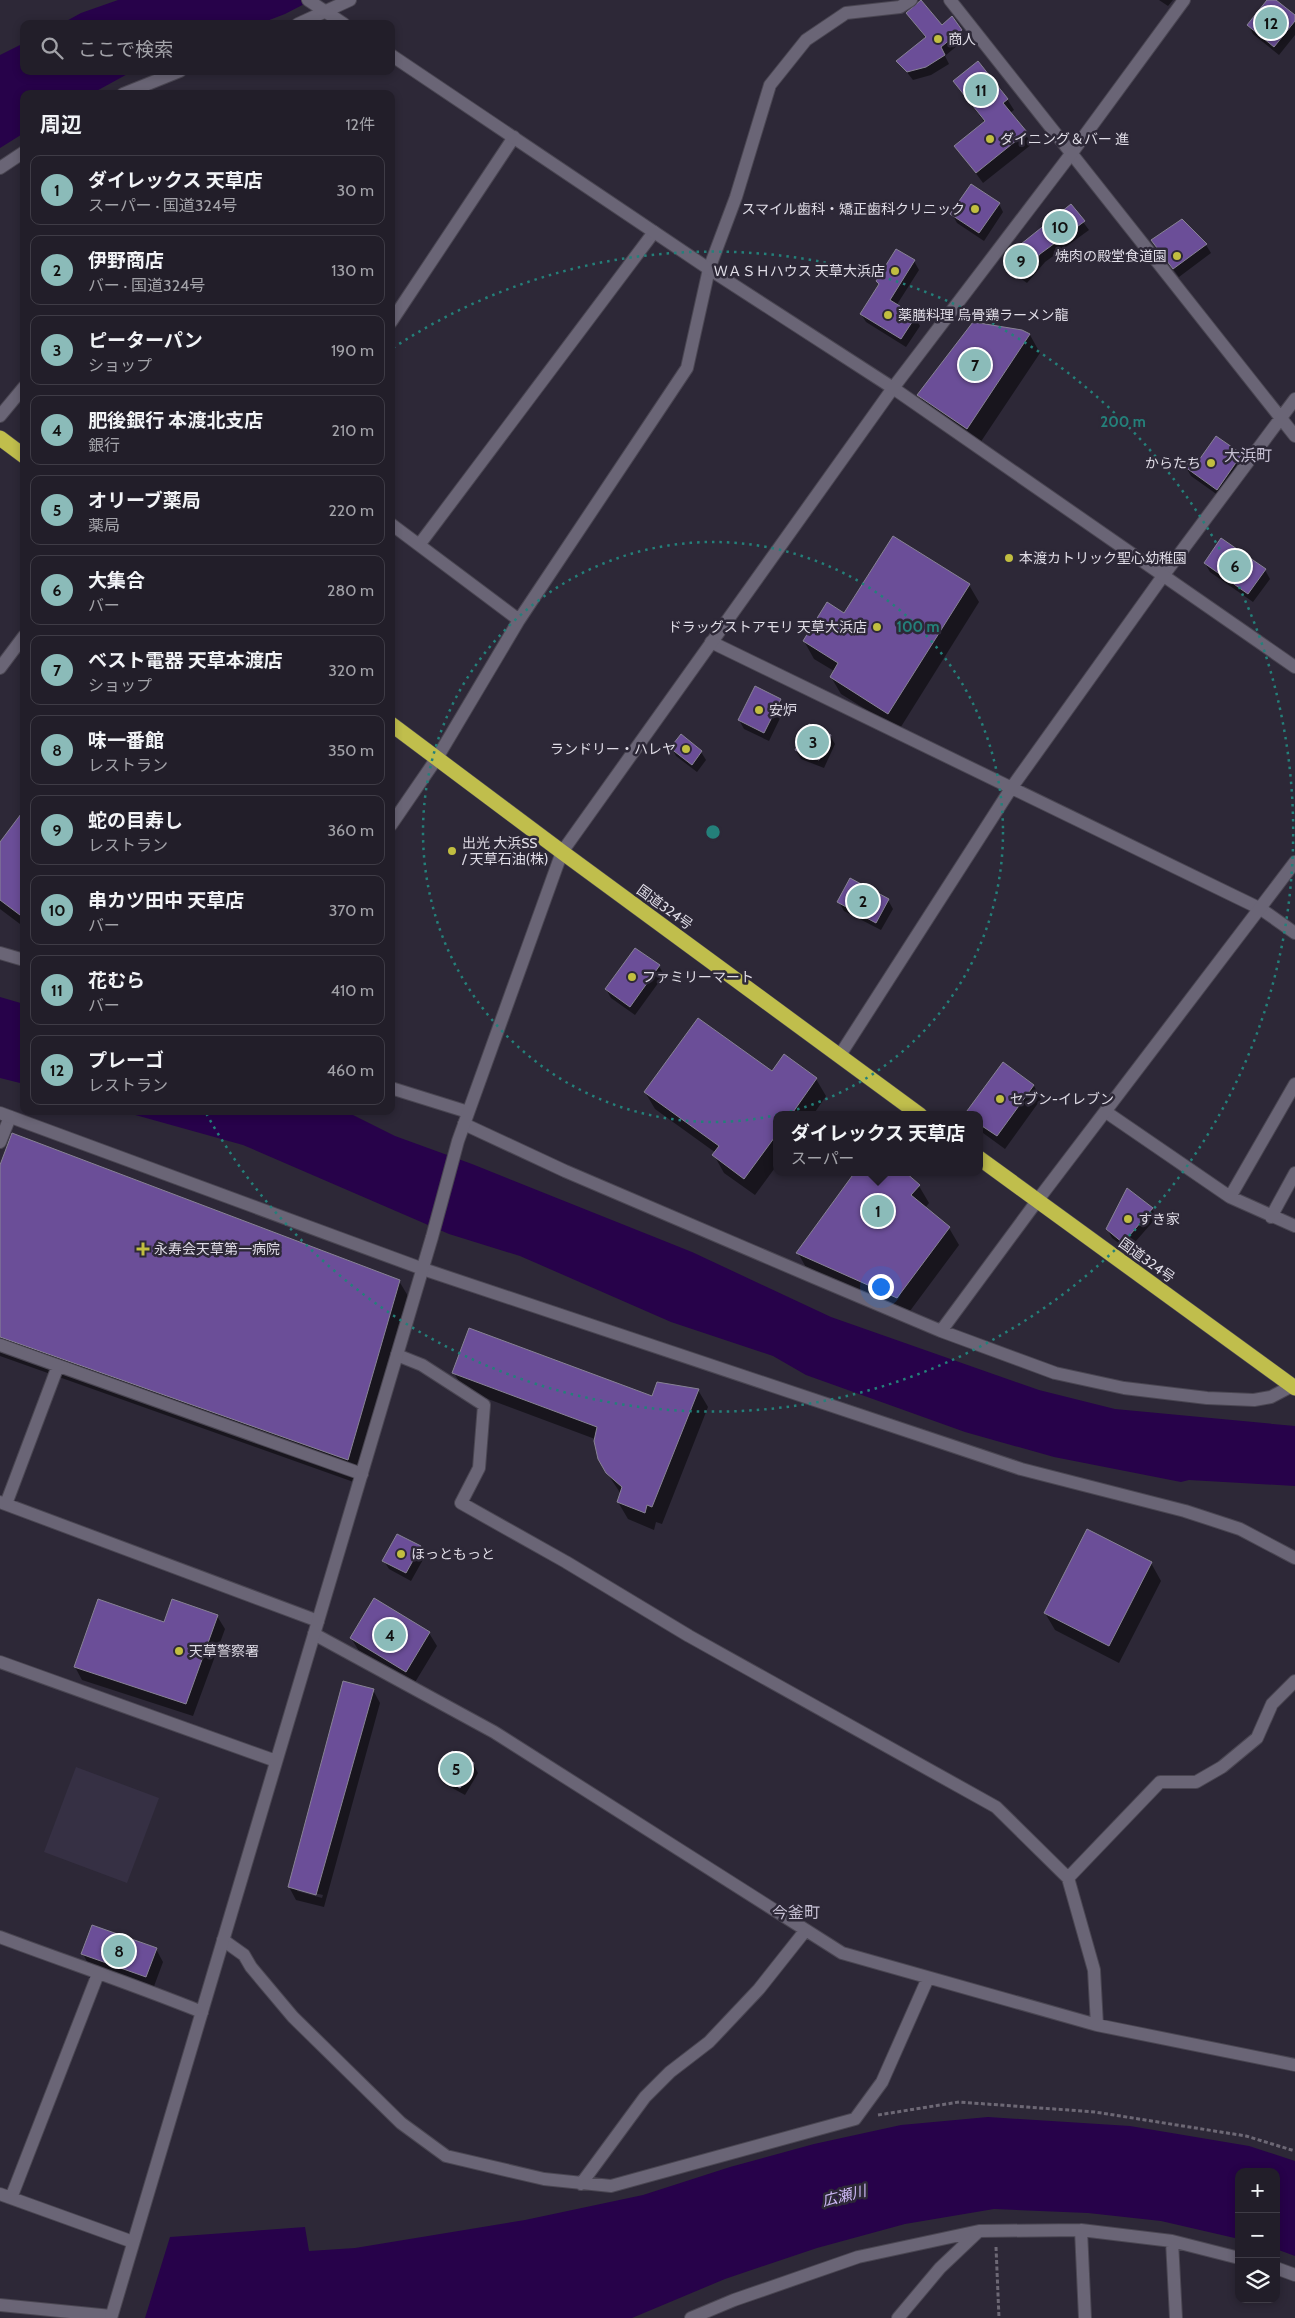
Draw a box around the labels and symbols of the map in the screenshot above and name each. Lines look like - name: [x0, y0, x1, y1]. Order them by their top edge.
- pin: 12: [1255, 4, 1287, 42]
- place label: 商人: [948, 30, 976, 48]
- marker: 商人: [932, 33, 944, 45]
- pin: 11: [965, 71, 997, 109]
- place label: ダイニング＆バー 進: [1000, 130, 1129, 148]
- marker: ダイニング＆バー 進: [984, 133, 996, 145]
- place label: スマイル歯科・矯正歯科クリニック: [741, 200, 965, 218]
- marker: スマイル歯科・矯正歯科クリニック: [969, 203, 981, 215]
- pin: 10: [1044, 208, 1076, 246]
- pin: 9: [1005, 242, 1037, 280]
- place label: 焼肉の殿堂食道園: [1055, 247, 1167, 265]
- marker: 焼肉の殿堂食道園: [1171, 250, 1183, 262]
- place label: ＷＡＳＨハウス 天草大浜店: [714, 262, 885, 280]
- marker: ＷＡＳＨハウス 天草大浜店: [889, 265, 901, 277]
- place label: 薬膳料理 烏骨鶏ラーメン龍: [898, 306, 1069, 324]
- marker: 薬膳料理 烏骨鶏ラーメン龍: [882, 309, 894, 321]
- pin: 7: [959, 346, 991, 384]
- text: 200 m: [1100, 413, 1146, 431]
- district label: 大浜町: [1224, 446, 1272, 465]
- place label: からたち: [1145, 454, 1201, 472]
- marker: からたち: [1205, 457, 1217, 469]
- pin: 6: [1219, 547, 1251, 585]
- place label: 本渡カトリック聖心幼稚園: [1019, 549, 1187, 567]
- marker: 本渡カトリック聖心幼稚園: [1003, 552, 1015, 564]
- place label: ドラッグストアモリ 天草大浜店: [668, 618, 867, 636]
- text: 100 m: [896, 618, 940, 636]
- marker: ドラッグストアモリ 天草大浜店: [871, 621, 883, 633]
- place label: 安炉: [769, 701, 797, 719]
- marker: 安炉: [753, 704, 765, 716]
- pin: 3: [797, 723, 829, 761]
- place label: ランドリー・ハレヤ: [550, 740, 676, 758]
- marker: ランドリー・ハレヤ: [680, 743, 692, 755]
- centre of rings: [704, 823, 722, 841]
- place label: 出光 大浜SS / 天草石油(株): [461, 834, 548, 868]
- marker: 出光 大浜SS / 天草石油(株): [446, 845, 458, 857]
- street label: 国道324号: [633, 881, 697, 933]
- pin: 2: [847, 882, 879, 920]
- place label: ファミリーマート: [642, 968, 754, 986]
- marker: ファミリーマート: [626, 971, 638, 983]
- place label: セブン-イレブン: [1010, 1090, 1114, 1108]
- marker: セブン-イレブン: [994, 1093, 1006, 1105]
- pin: 1: [862, 1192, 894, 1230]
- place label: すき家: [1138, 1210, 1180, 1228]
- marker: すき家: [1122, 1213, 1134, 1225]
- street label: 国道324号: [1115, 1234, 1179, 1286]
- place label: 永寿会天草第一病院: [154, 1240, 280, 1258]
- marker: 永寿会天草第一病院: [136, 1242, 150, 1256]
- your location: [868, 1274, 894, 1300]
- place label: ほっともっと: [411, 1545, 495, 1563]
- marker: ほっともっと: [395, 1548, 407, 1560]
- pin: 4: [374, 1616, 406, 1654]
- place label: 天草警察署: [189, 1642, 259, 1660]
- marker: 天草警察署: [173, 1645, 185, 1657]
- pin: 5: [440, 1750, 472, 1788]
- district label: 今釜町: [772, 1903, 820, 1922]
- pin: 8: [103, 1932, 135, 1970]
- water label: 広瀬川: [820, 2181, 870, 2210]

